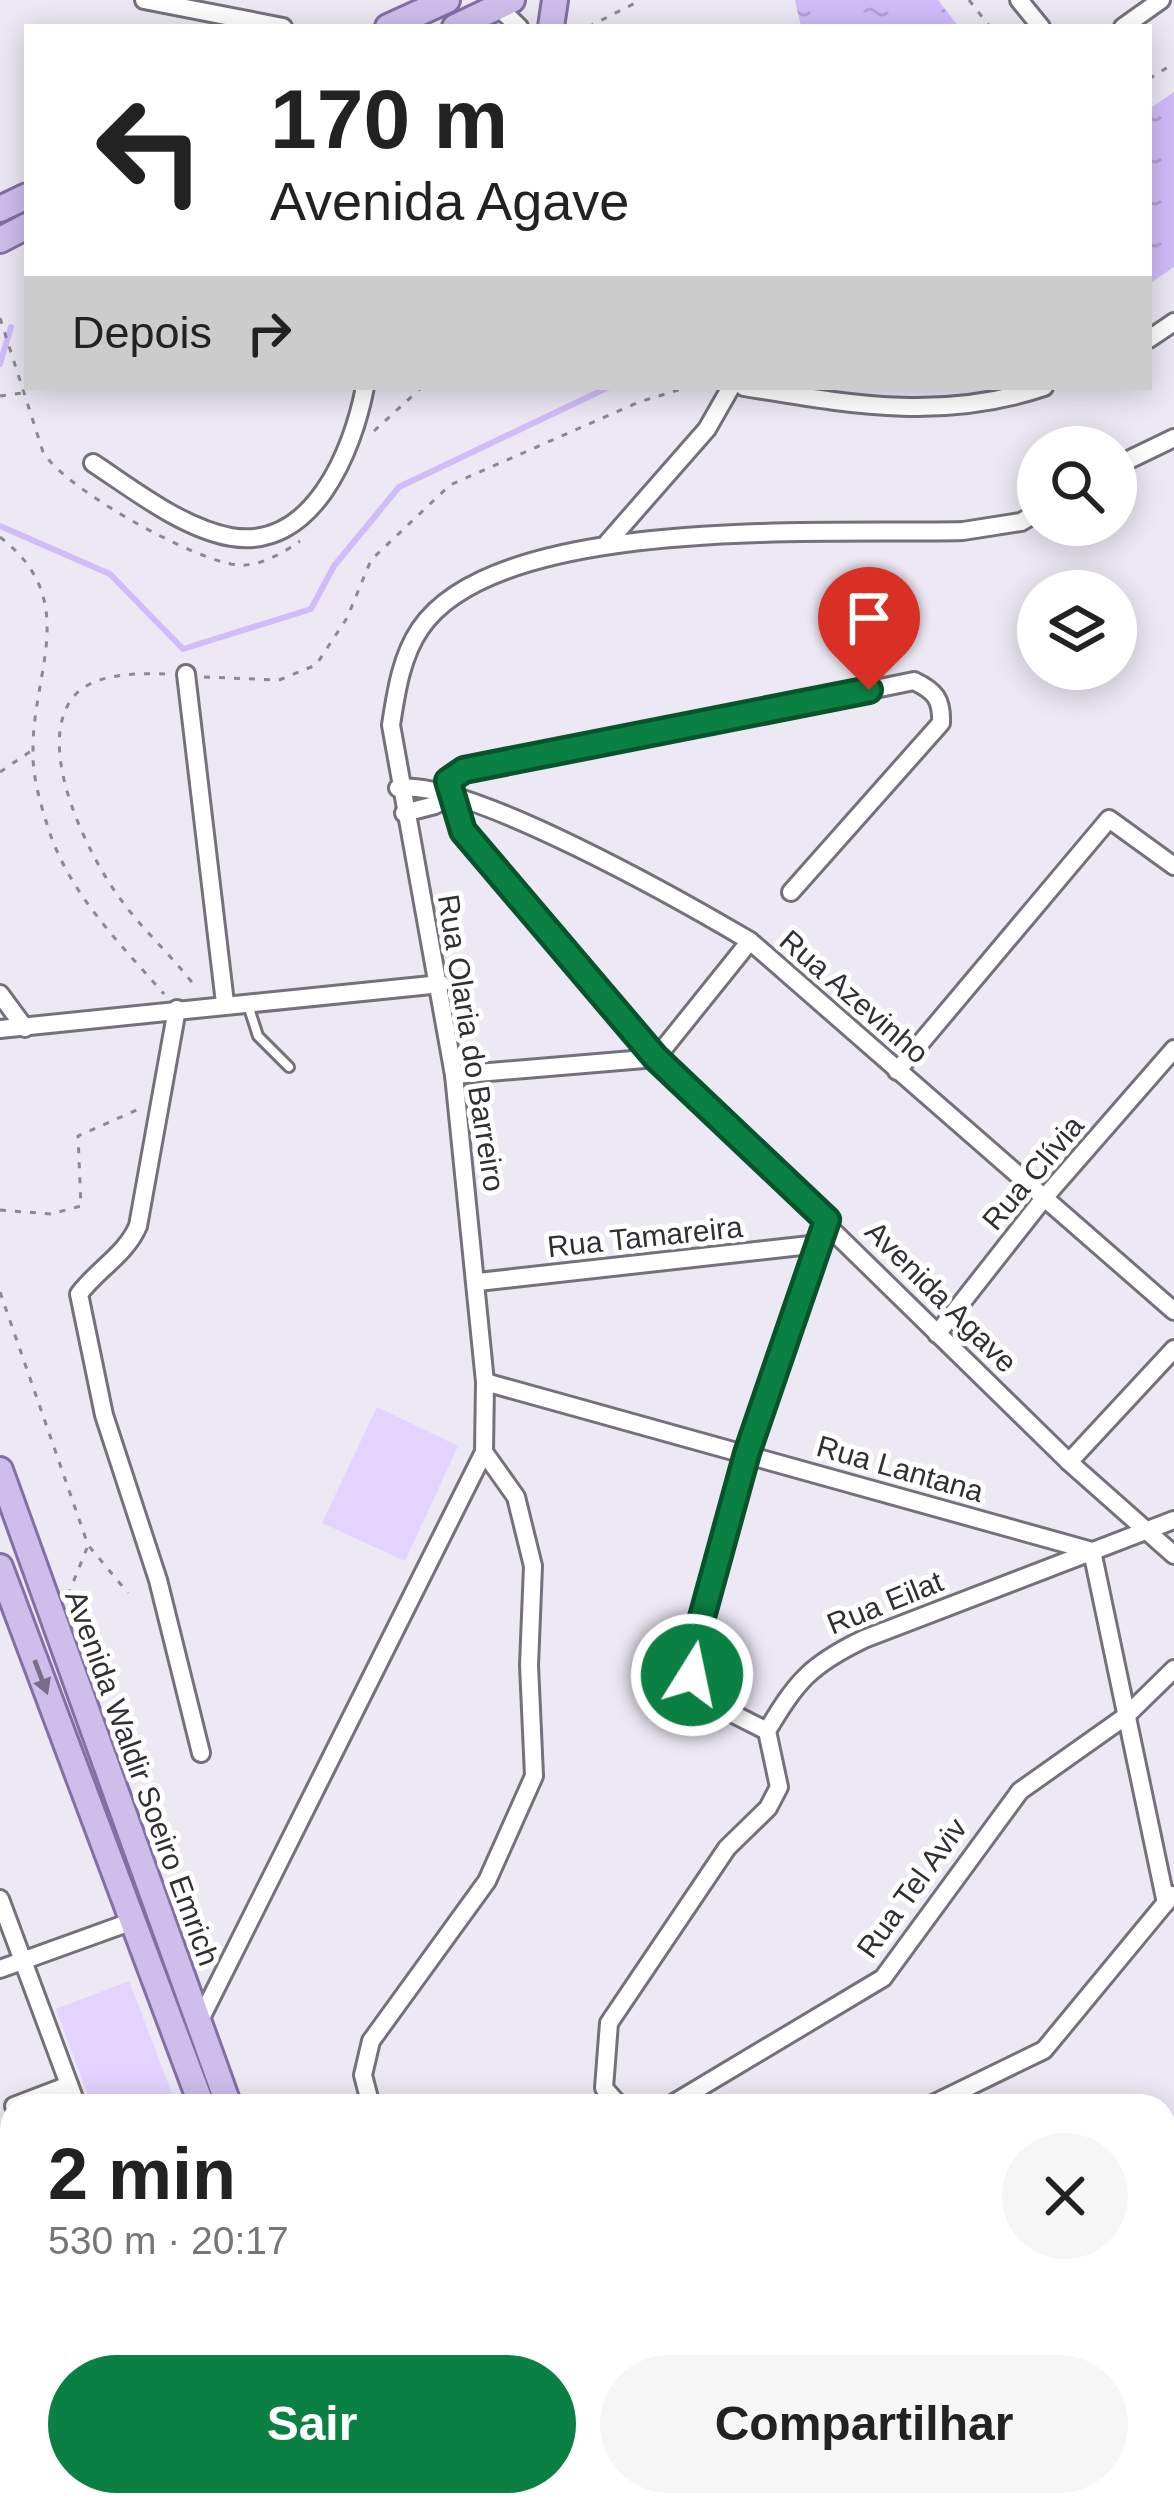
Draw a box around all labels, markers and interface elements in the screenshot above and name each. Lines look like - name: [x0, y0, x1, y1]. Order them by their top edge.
- icon: left: [72, 72, 228, 228]
- text: 170 m: [270, 72, 508, 166]
- text: Avenida Agave: [270, 171, 629, 231]
- icon: right: [236, 300, 302, 366]
- text: Depois: [72, 307, 212, 358]
- map controls: [1017, 426, 1137, 690]
- button: search: [1017, 426, 1137, 546]
- pin: [818, 567, 920, 690]
- button: layers: [1017, 570, 1137, 690]
- icon: arrive: [836, 585, 902, 651]
- street label: Rua Olaria do Barreiro: [432, 892, 511, 1194]
- street label: Rua Azevinho: [774, 923, 935, 1070]
- street label: Rua Clívia: [975, 1109, 1090, 1236]
- street label: Rua Tamareira: [546, 1210, 745, 1263]
- street label: Avenida Agave: [859, 1214, 1024, 1379]
- street label: Rua Lantana: [813, 1429, 988, 1508]
- street label: Rua Eilat: [822, 1564, 948, 1641]
- street label: Avenida Waldir Soeiro Emrich: [59, 1586, 226, 1970]
- position arrow: [629, 1612, 755, 1738]
- one-way arrow: [33, 1659, 52, 1695]
- street label: Rua Tel Aviv: [850, 1812, 973, 1964]
- button: close: [1002, 2133, 1128, 2259]
- text: 2 min: [48, 2134, 236, 2214]
- text: 530 m · 20:17: [48, 2219, 289, 2262]
- button: Sair: [48, 2355, 576, 2493]
- button: Compartilhar: [600, 2355, 1128, 2493]

